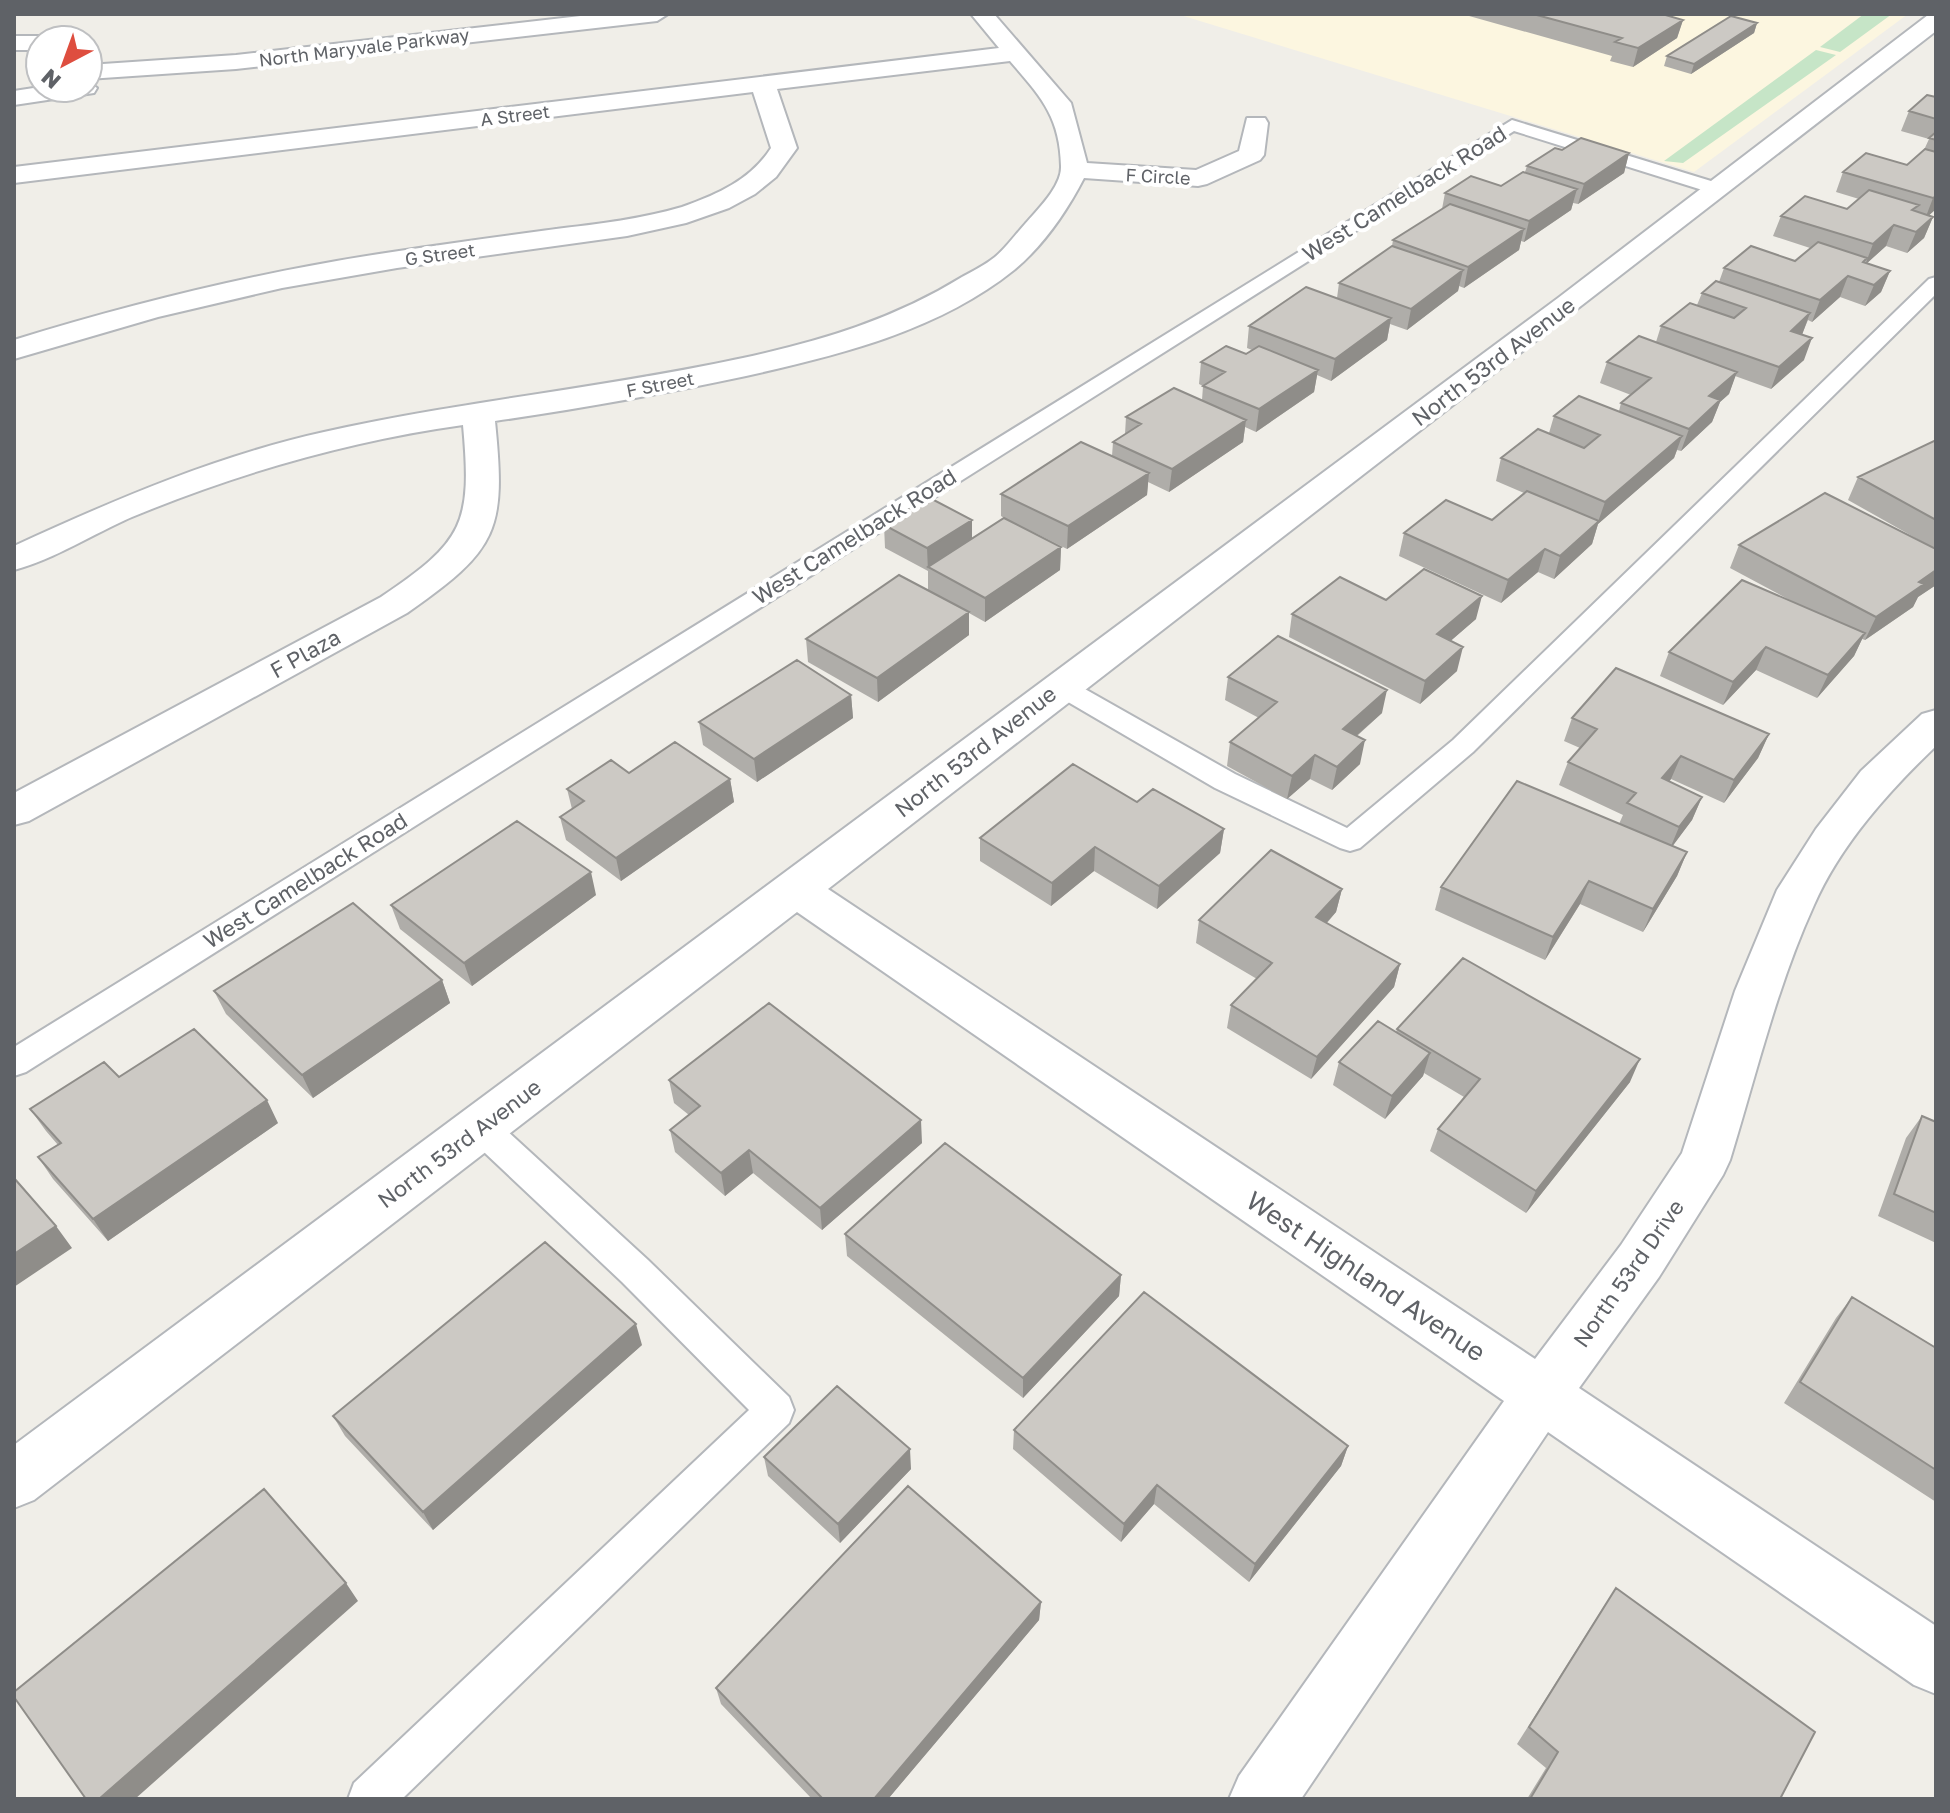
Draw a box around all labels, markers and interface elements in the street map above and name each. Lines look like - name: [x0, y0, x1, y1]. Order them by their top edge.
- street label: North Maryvale Parkway: [257, 23, 471, 71]
- north arrow: [24, 24, 104, 104]
- text: N: [35, 64, 66, 95]
- street label: A Street: [479, 100, 551, 130]
- street label: West Camelback Road: [1297, 119, 1511, 267]
- street label: F Circle: [1125, 163, 1191, 189]
- street label: G Street: [404, 238, 476, 270]
- street label: North 53rd Avenue: [1406, 291, 1580, 431]
- street label: F Street: [624, 367, 696, 401]
- street label: West Camelback Road: [747, 462, 961, 610]
- street label: F Plaza: [265, 623, 345, 683]
- street label: North 53rd Avenue: [889, 680, 1061, 822]
- street label: West Camelback Road: [198, 806, 412, 954]
- street label: North 53rd Avenue: [372, 1073, 546, 1213]
- street label: West Highland Avenue: [1241, 1184, 1491, 1368]
- street label: North 53rd Drive: [1567, 1194, 1689, 1352]

